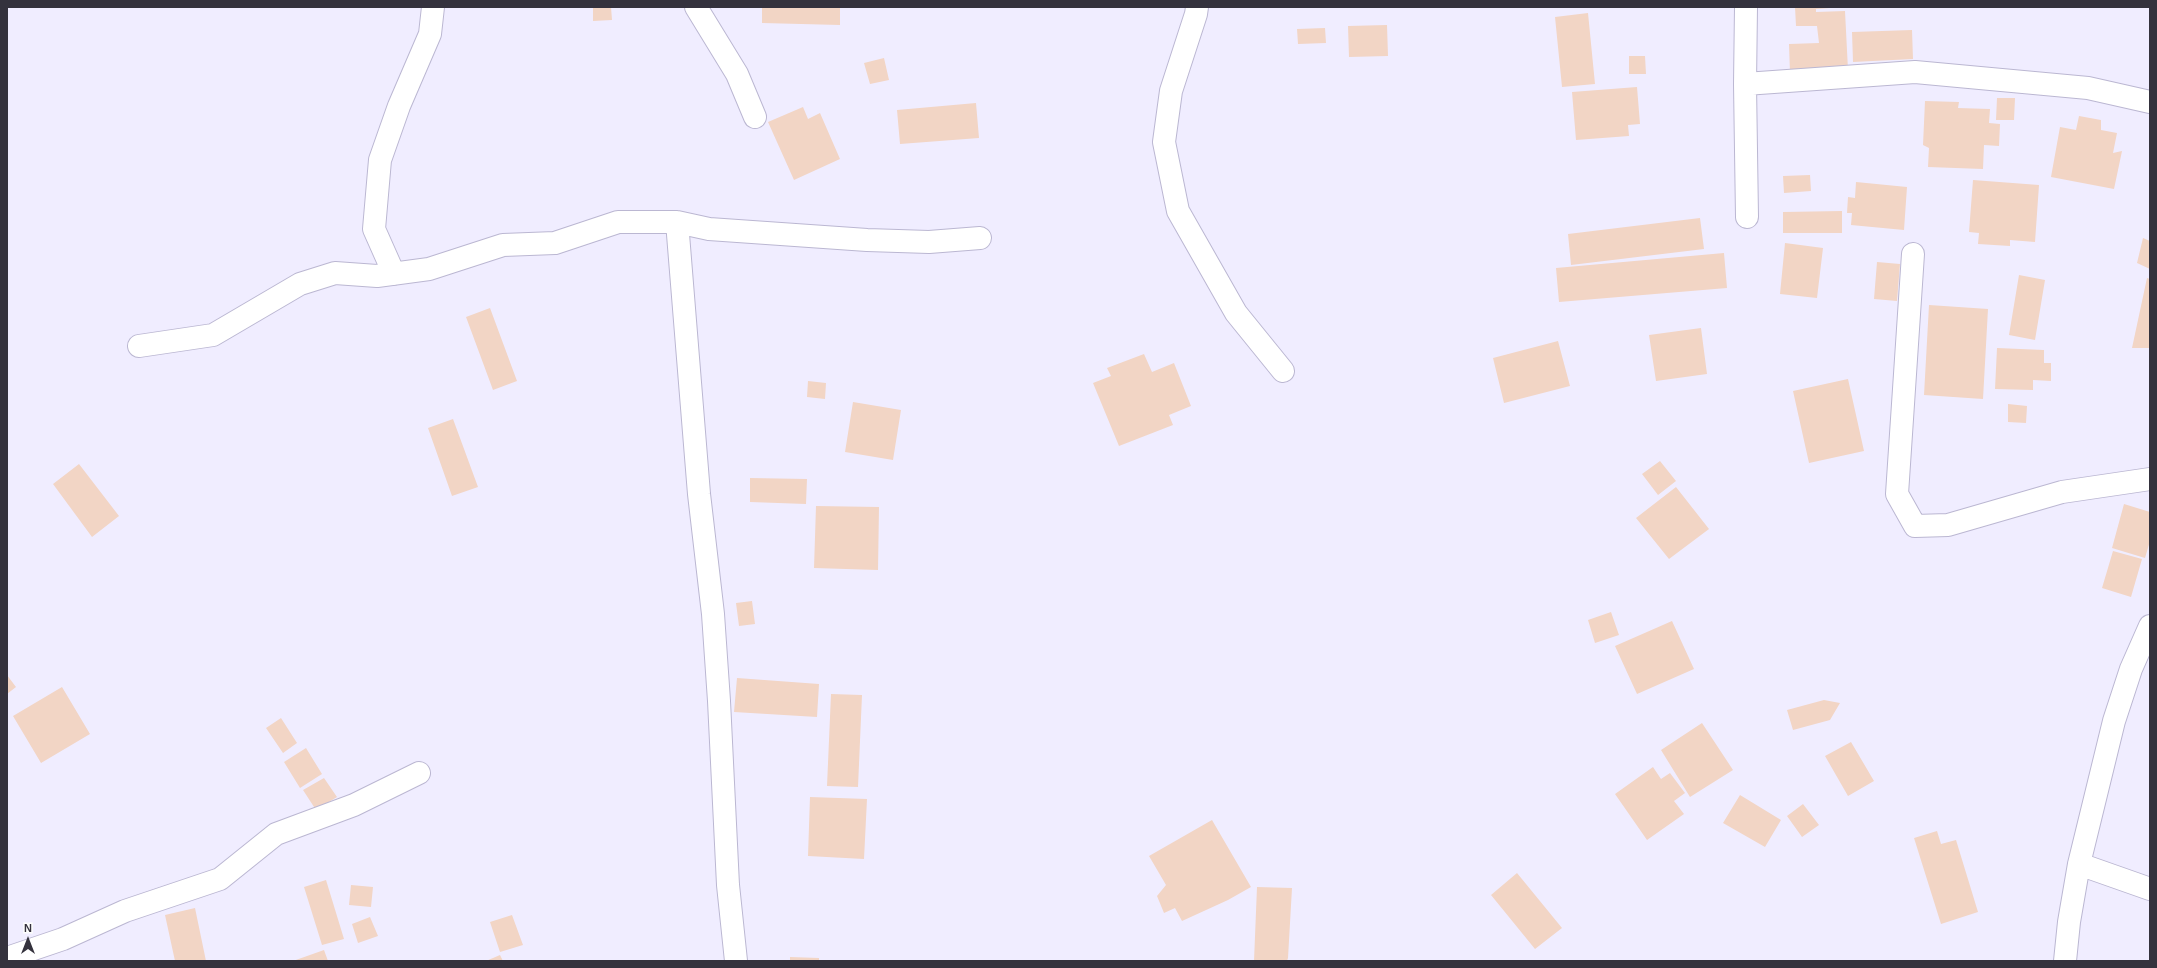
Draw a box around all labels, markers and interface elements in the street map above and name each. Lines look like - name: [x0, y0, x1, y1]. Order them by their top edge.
- north arrow: [8, 920, 48, 960]
- text: N: [24, 922, 32, 934]

